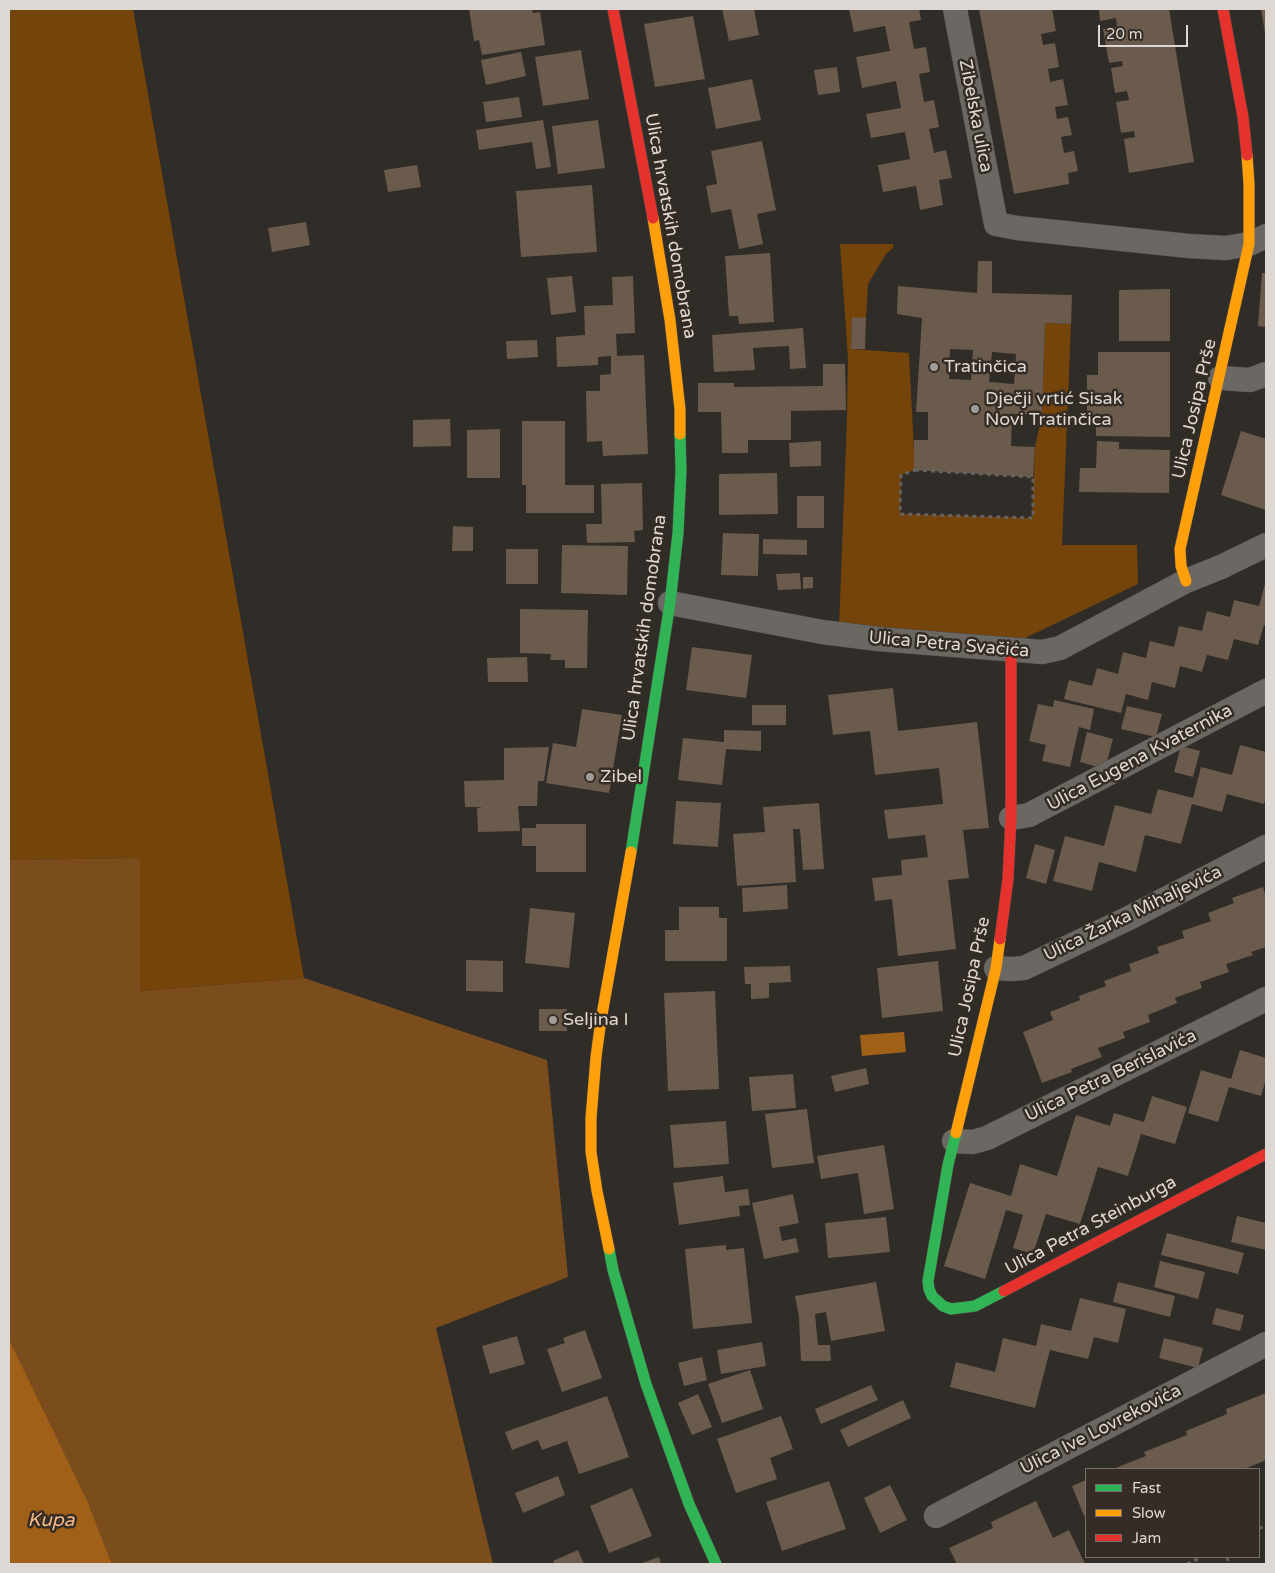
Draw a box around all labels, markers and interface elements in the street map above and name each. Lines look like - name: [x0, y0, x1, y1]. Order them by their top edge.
- scale bar: [1100, 15, 1190, 47]
- text: 20 m: [1106, 25, 1143, 43]
- street label: Zibelska ulica: [953, 58, 997, 174]
- street label: Ulica hrvatskih domobrana: [640, 112, 700, 340]
- street label: Ulica Josipa Prše: [1168, 337, 1222, 481]
- place label: Tratinčica: [944, 356, 1027, 378]
- marker: Tratinčica: [928, 361, 940, 373]
- place label: Dječji vrtić Sisak Novi Tratinčica: [985, 388, 1122, 430]
- marker: Dječji vrtić Sisak Novi Tratinčica: [969, 403, 981, 415]
- street label: Ulica hrvatskih domobrana: [618, 513, 672, 743]
- street label: Ulica Petra Svačića: [868, 627, 1030, 663]
- street label: Ulica Eugena Kvaternika: [1044, 700, 1236, 816]
- place label: Zibel: [600, 766, 642, 788]
- marker: Zibel: [584, 771, 596, 783]
- street label: Ulica Žarka Mihaljevića: [1040, 861, 1226, 967]
- street label: Ulica Josipa Prše: [945, 915, 995, 1059]
- place label: Seljina I: [563, 1009, 629, 1031]
- marker: Seljina I: [547, 1014, 559, 1026]
- street label: Ulica Petra Berislavića: [1022, 1025, 1200, 1127]
- street label: Ulica Petra Steinburga: [1002, 1172, 1180, 1280]
- street label: Ulica Ive Lovrekovića: [1017, 1380, 1185, 1480]
- legend: [1085, 1468, 1260, 1558]
- text: Fast: [1132, 1479, 1161, 1497]
- text: Slow: [1132, 1504, 1166, 1522]
- water label: Kupa: [28, 1510, 74, 1532]
- text: Jam: [1132, 1529, 1161, 1547]

